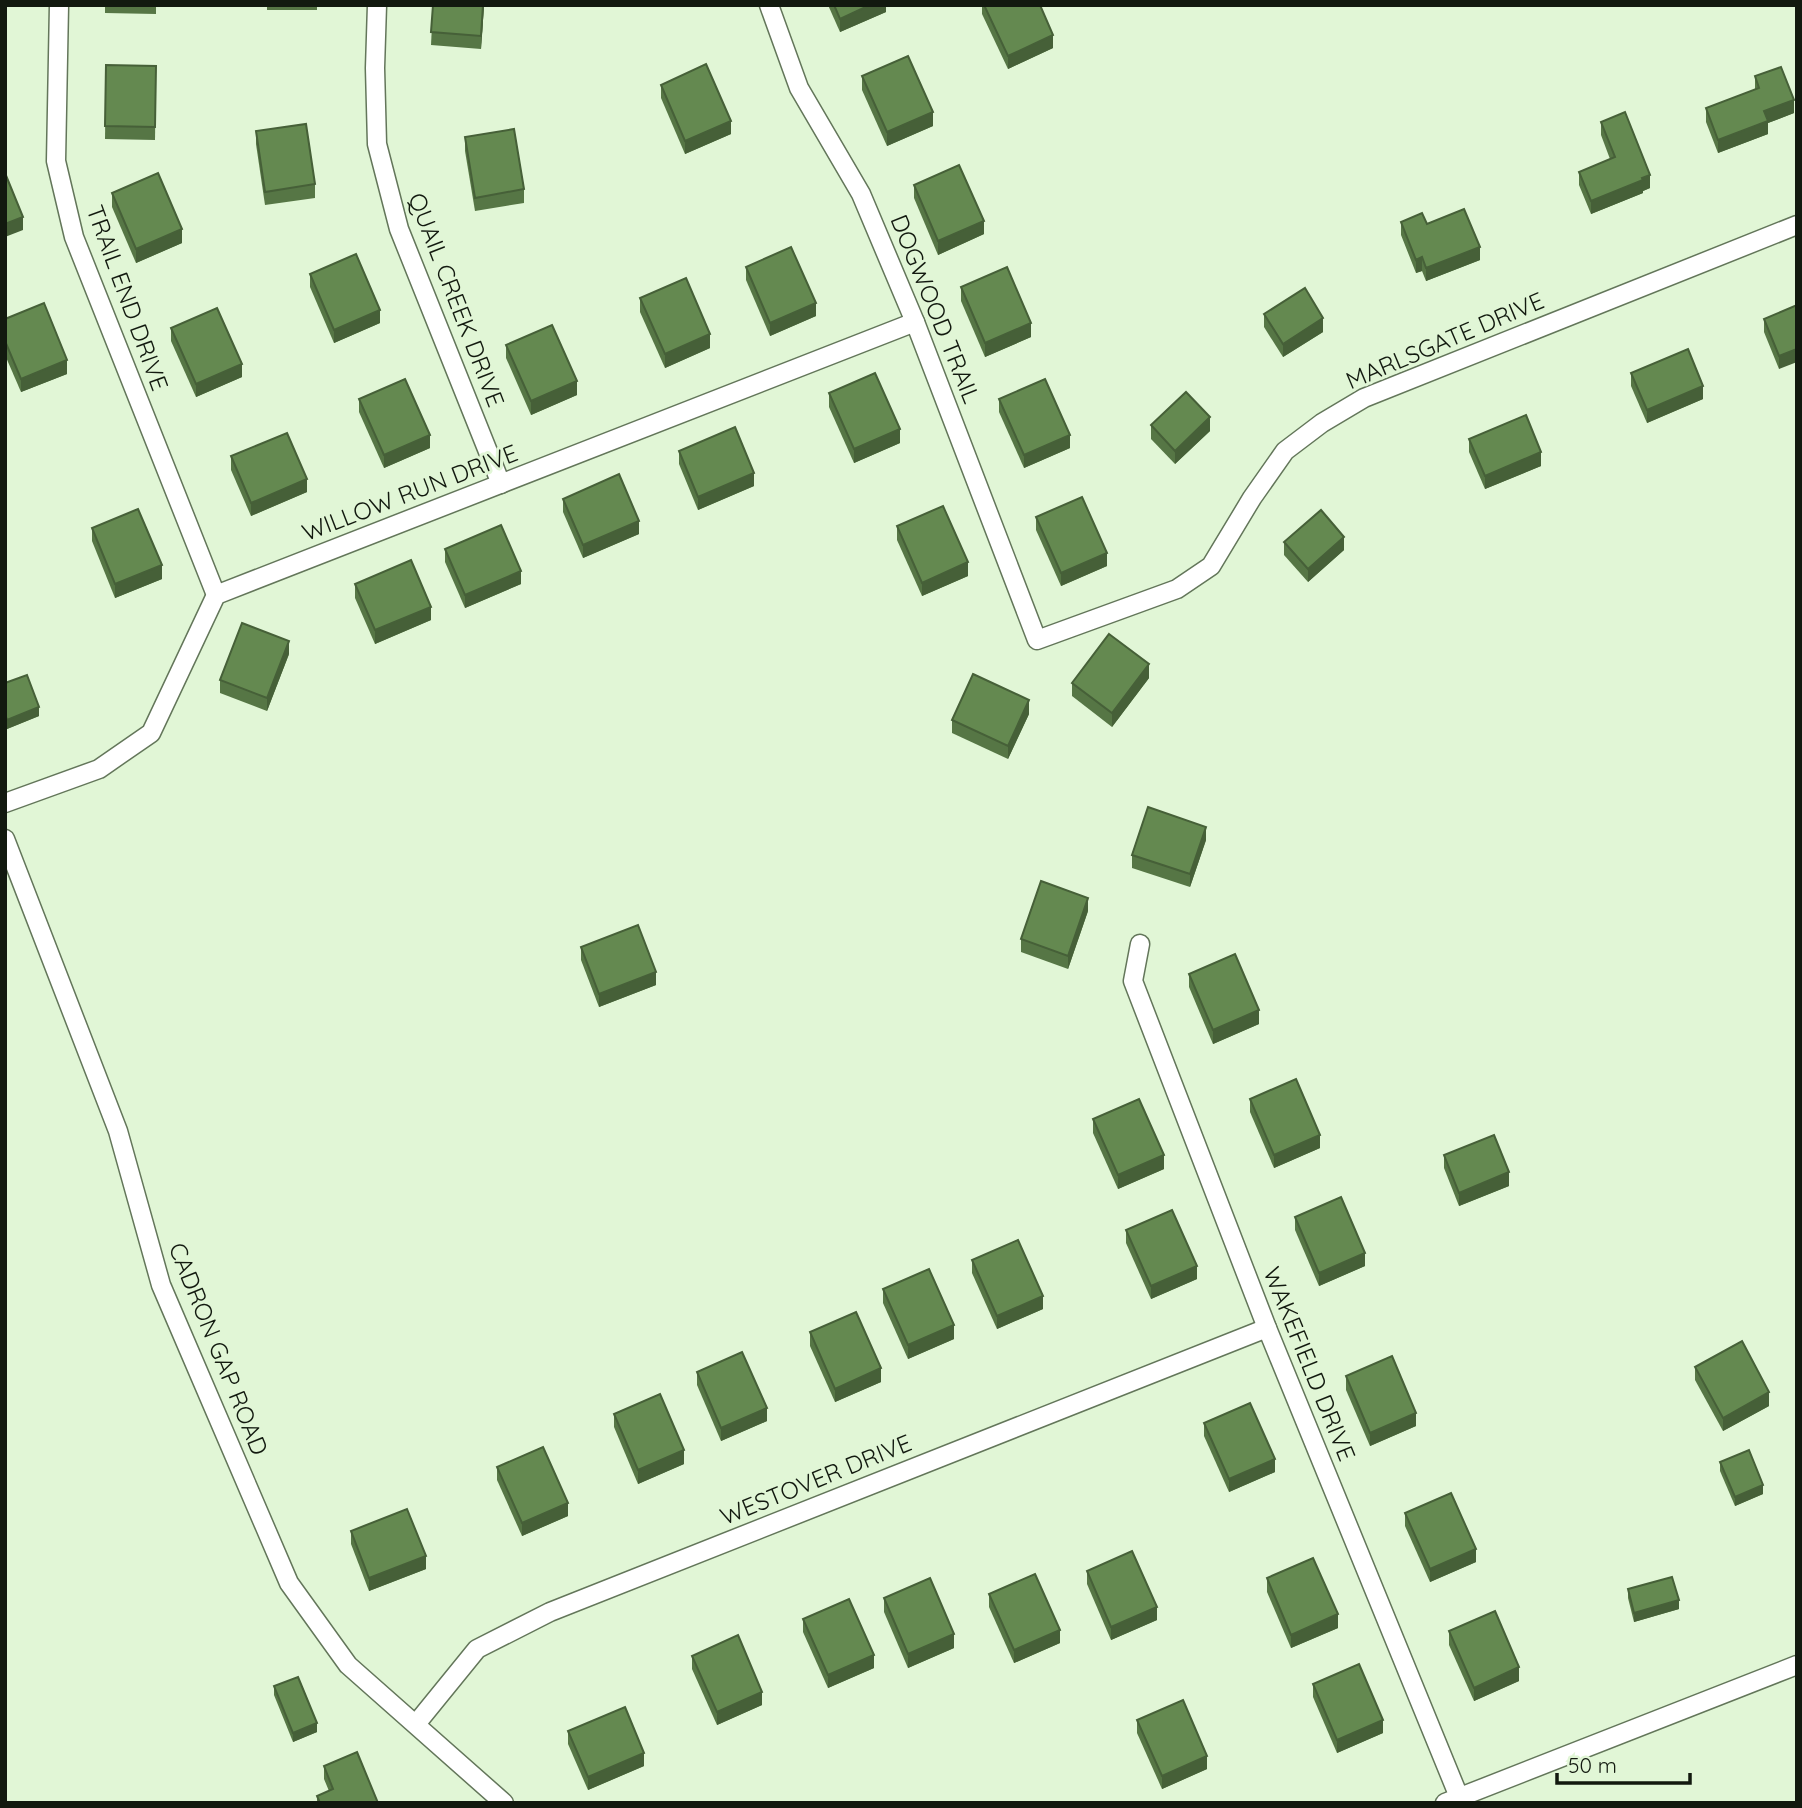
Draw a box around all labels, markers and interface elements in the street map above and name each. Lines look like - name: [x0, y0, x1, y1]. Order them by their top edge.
- street label: QUAIL CREEK DRIVE: [402, 188, 512, 411]
- street label: TRAIL END DRIVE: [80, 201, 175, 395]
- street label: DOGWOOD TRAIL: [884, 210, 987, 407]
- street label: MARLSGATE DRIVE: [1341, 285, 1548, 395]
- street label: WILLOW RUN DRIVE: [298, 437, 522, 547]
- street label: CADRON GAP ROAD: [163, 1238, 275, 1459]
- street label: WAKEFIELD DRIVE: [1257, 1262, 1363, 1465]
- street label: WESTOVER DRIVE: [716, 1427, 916, 1531]
- scale bar: [1557, 1742, 1690, 1786]
- text: 50 m: [1568, 1752, 1617, 1778]

